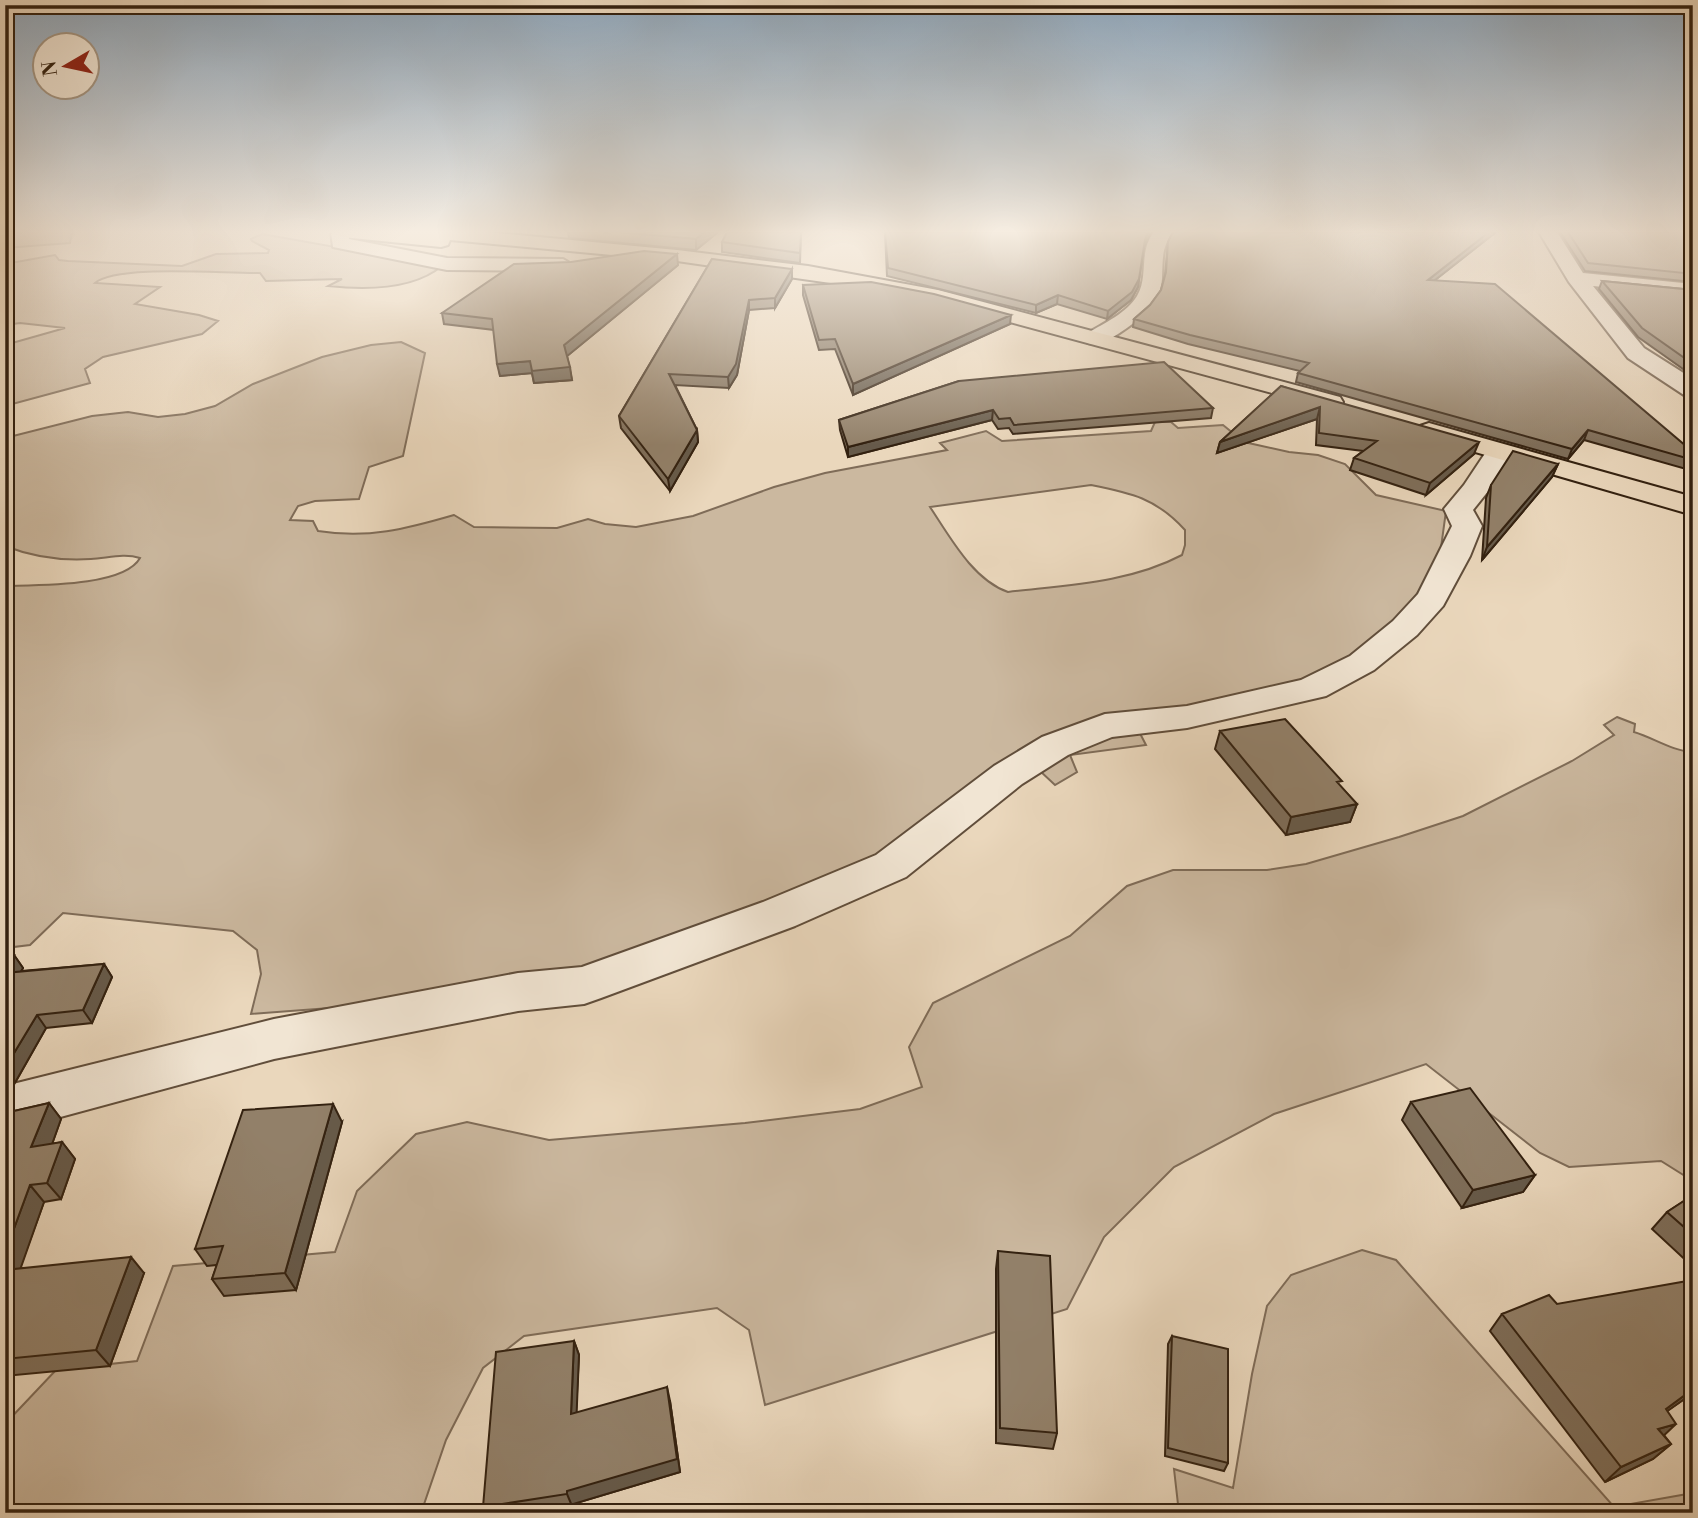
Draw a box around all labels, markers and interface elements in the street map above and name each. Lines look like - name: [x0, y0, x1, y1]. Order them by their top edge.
- north arrow: [32, 32, 102, 102]
- text: N: [37, 59, 63, 78]

